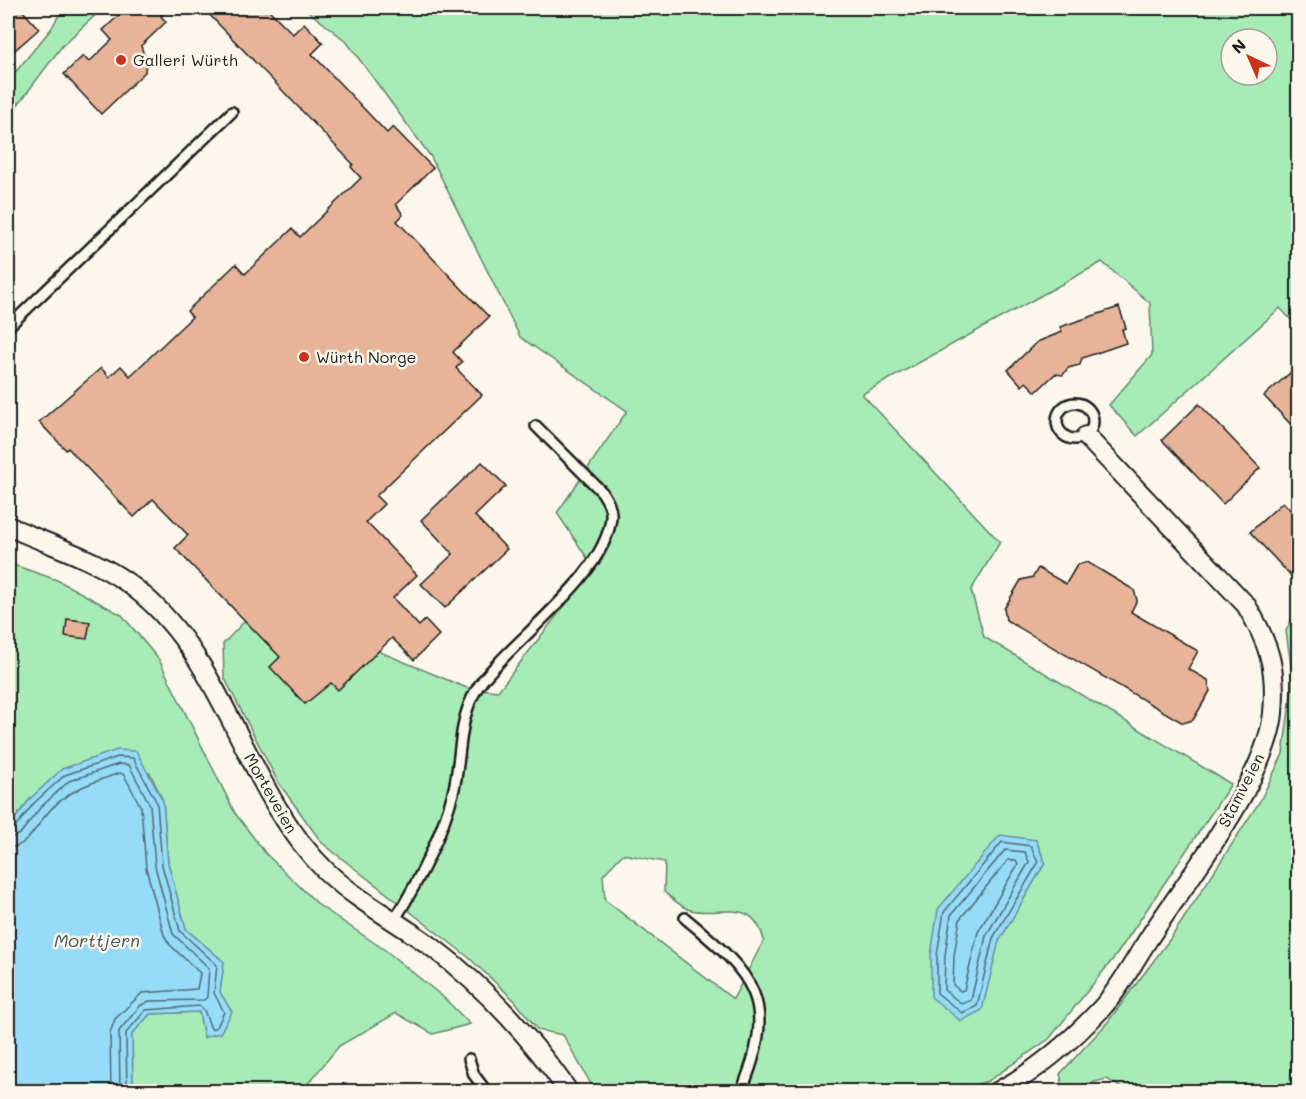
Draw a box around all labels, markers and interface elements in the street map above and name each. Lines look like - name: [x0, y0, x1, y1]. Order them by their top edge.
- north arrow: [1219, 27, 1279, 87]
- text: N: [1227, 34, 1250, 58]
- place label: Galleri Würth: [133, 49, 238, 70]
- marker: Galleri Würth: [114, 53, 128, 67]
- place label: Würth Norge: [316, 346, 417, 367]
- marker: Würth Norge: [297, 350, 311, 364]
- street label: Morteveien: [240, 749, 303, 837]
- street label: Stamveien: [1213, 749, 1268, 831]
- water label: Morttjern: [54, 928, 140, 952]

